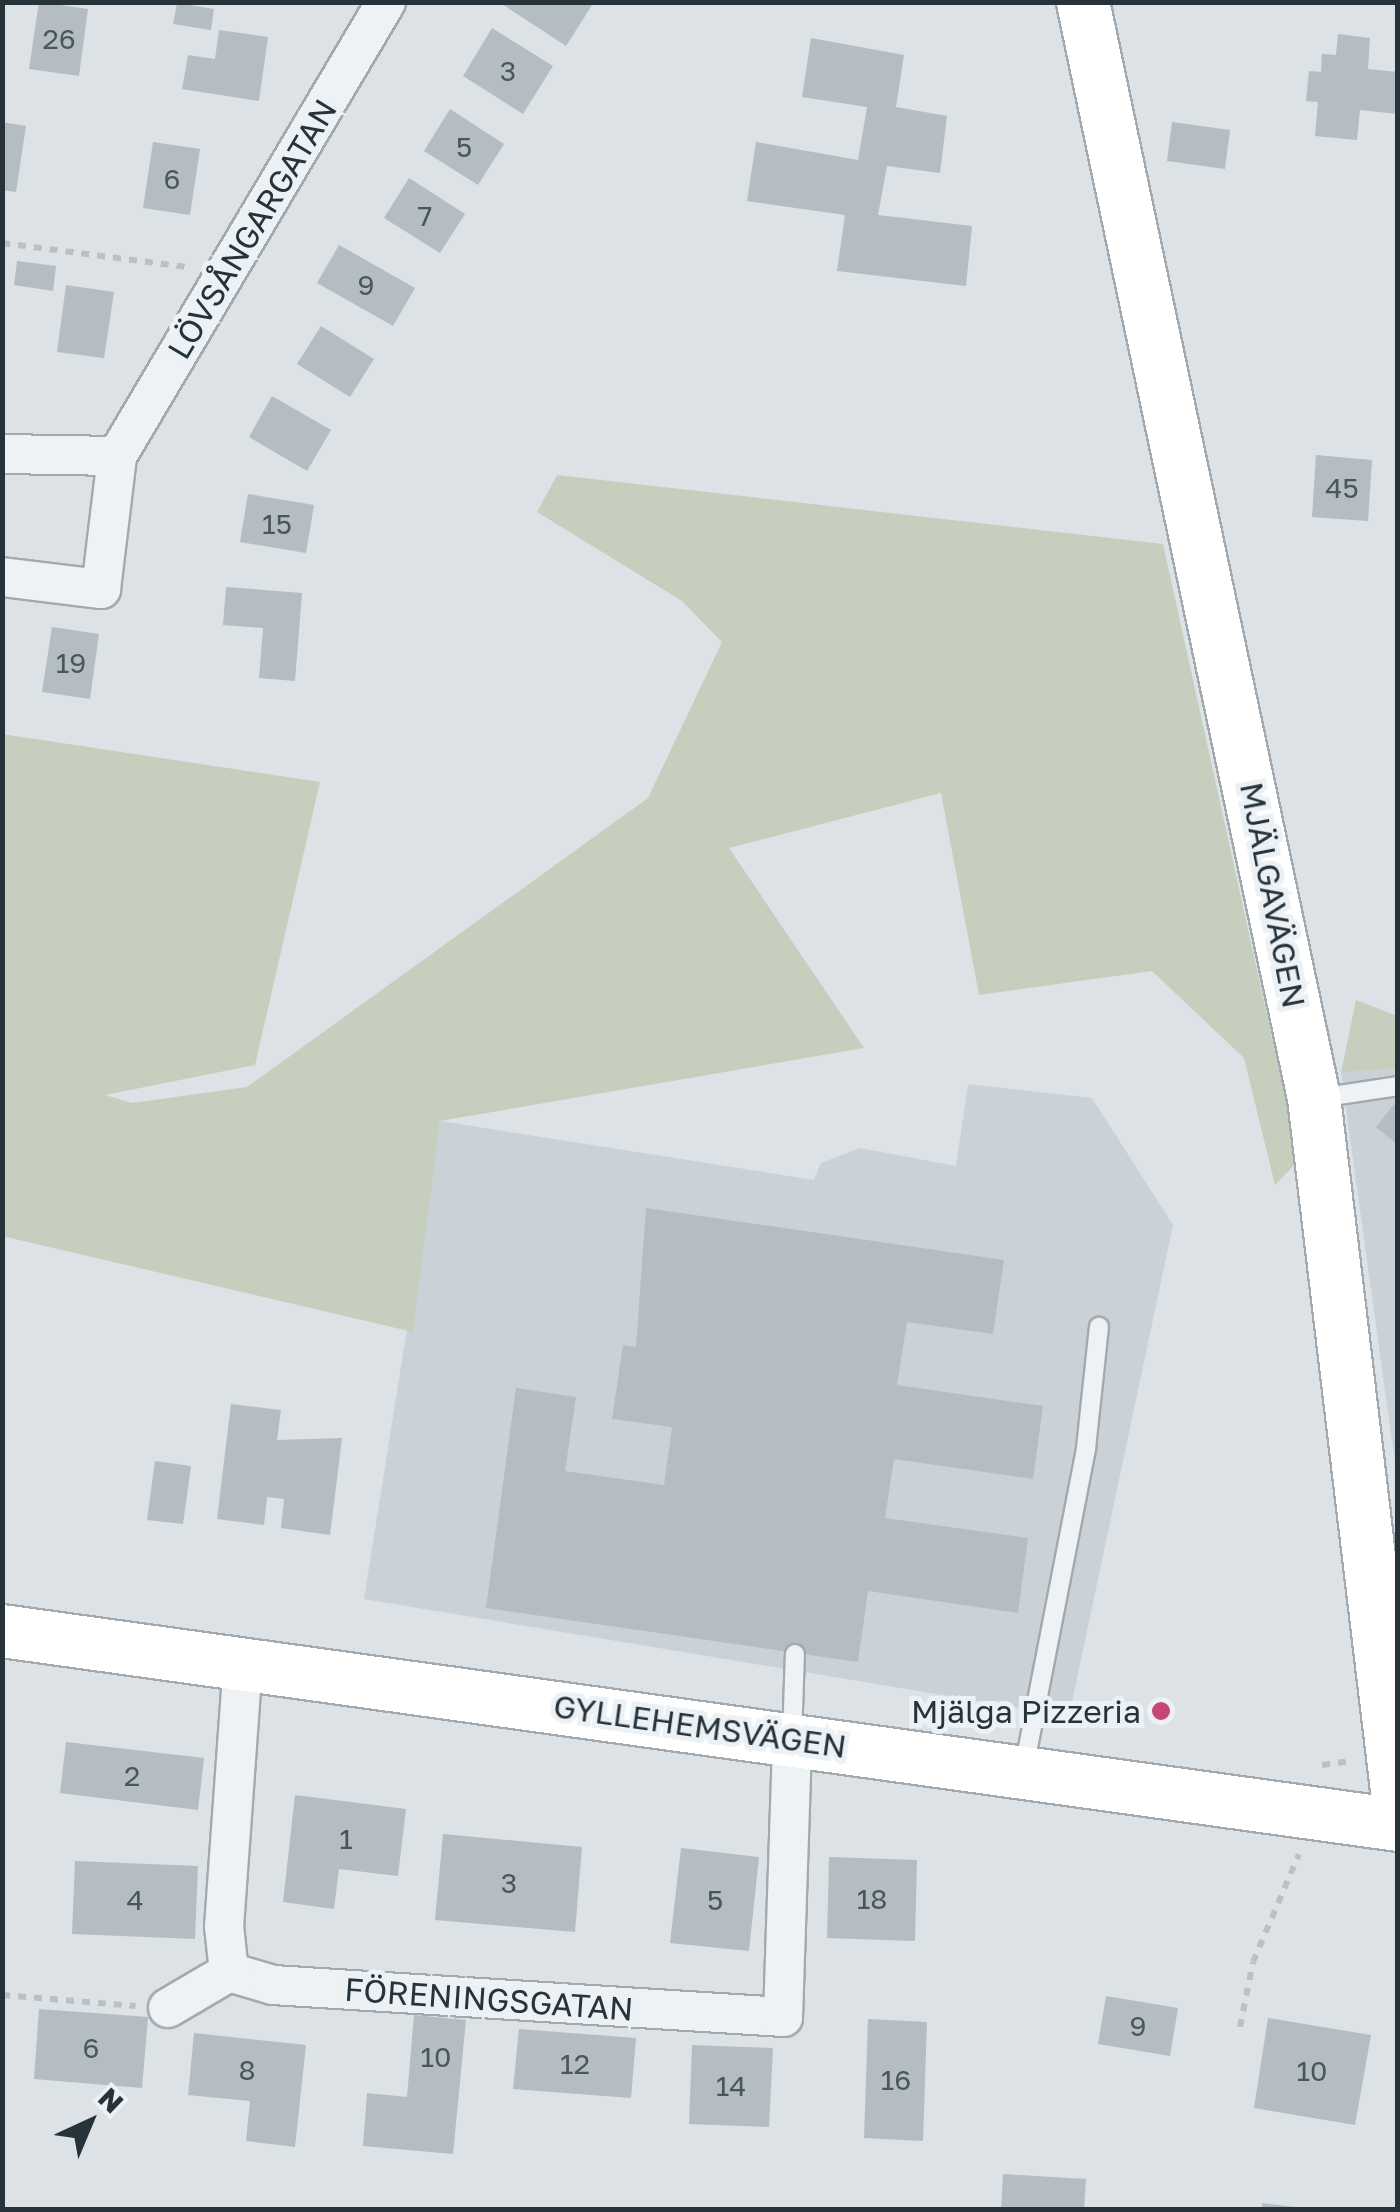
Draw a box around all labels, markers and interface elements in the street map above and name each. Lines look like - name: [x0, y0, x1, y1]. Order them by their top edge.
- house number: 26: [42, 22, 76, 56]
- house number: 3: [500, 54, 516, 88]
- street label: LÖVSÅNGARGATAN: [159, 92, 345, 366]
- house number: 5: [456, 130, 472, 164]
- house number: 6: [164, 162, 180, 196]
- house number: 7: [418, 199, 432, 233]
- house number: 9: [358, 268, 374, 302]
- house number: 45: [1325, 471, 1359, 505]
- house number: 15: [262, 507, 292, 541]
- house number: 19: [56, 646, 86, 680]
- street label: MJÄLGAVÄGEN: [1232, 779, 1314, 1011]
- street label: GYLLEHEMSVÄGEN: [551, 1686, 849, 1766]
- place label: Mjälga Pizzeria: [911, 1692, 1141, 1730]
- marker: Mjälga Pizzeria: [1150, 1700, 1172, 1722]
- house number: 2: [124, 1759, 140, 1793]
- house number: 1: [339, 1822, 353, 1856]
- house number: 3: [501, 1866, 517, 1900]
- house number: 18: [857, 1882, 887, 1916]
- house number: 4: [126, 1883, 144, 1917]
- house number: 5: [707, 1883, 723, 1917]
- street label: FÖRENINGSGATAN: [343, 1970, 635, 2028]
- house number: 9: [1130, 2009, 1146, 2043]
- house number: 6: [83, 2031, 99, 2065]
- house number: 10: [421, 2040, 451, 2074]
- house number: 12: [560, 2047, 590, 2081]
- house number: 8: [238, 2053, 256, 2087]
- house number: 10: [1297, 2054, 1327, 2088]
- house number: 16: [881, 2063, 911, 2097]
- house number: 14: [716, 2069, 746, 2103]
- north arrow: [40, 2072, 140, 2172]
- text: N: [92, 2081, 130, 2119]

